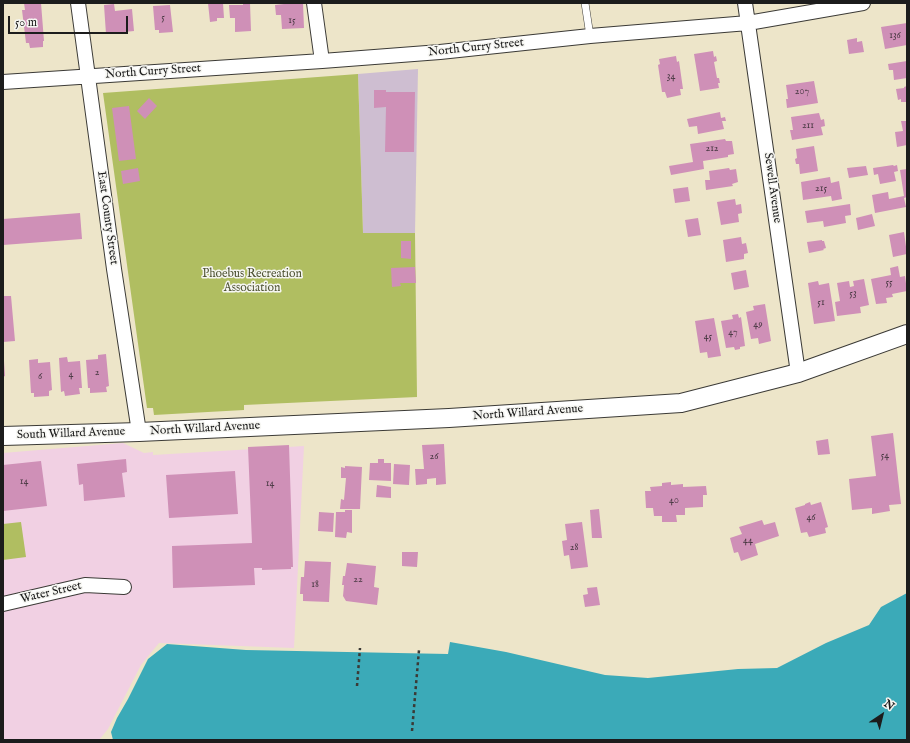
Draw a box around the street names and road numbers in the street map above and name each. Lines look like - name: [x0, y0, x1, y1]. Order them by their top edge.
- street label: North Curry Street: [428, 36, 524, 60]
- street label: North Curry Street: [105, 61, 201, 83]
- street label: Sewell Avenue: [760, 152, 784, 224]
- street label: East County Street: [93, 170, 121, 266]
- street label: North Willard Avenue: [472, 402, 584, 424]
- street label: North Willard Avenue: [149, 419, 261, 439]
- street label: South Willard Avenue: [17, 425, 125, 443]
- street label: Water Street: [19, 579, 83, 607]

